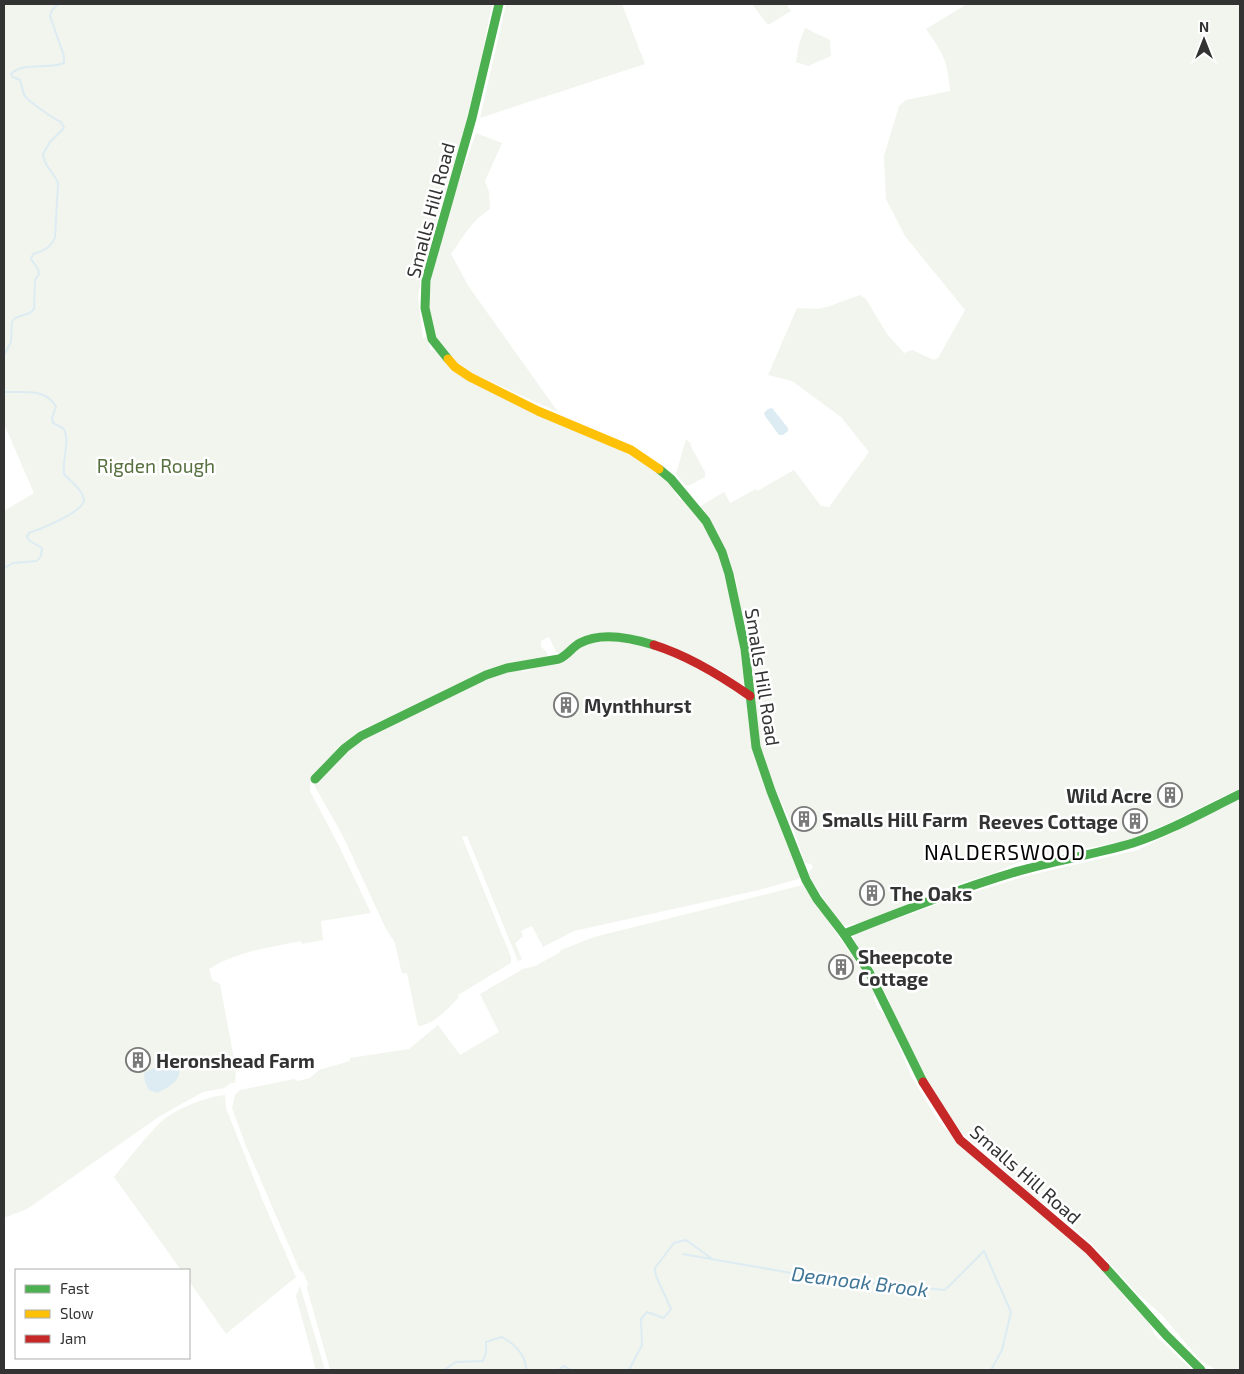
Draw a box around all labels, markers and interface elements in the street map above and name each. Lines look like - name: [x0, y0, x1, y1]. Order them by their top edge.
- north arrow: [1179, 15, 1229, 65]
- text: N: [1199, 18, 1209, 35]
- street label: Smalls Hill Road: [401, 140, 459, 280]
- park label: Rigden Rough: [97, 454, 215, 477]
- street label: Smalls Hill Road: [741, 606, 785, 748]
- building icon: Mynthhurst: [553, 692, 579, 718]
- place label: Mynthhurst: [584, 694, 692, 718]
- building icon: Wild Acre: [1157, 782, 1183, 808]
- place label: Wild Acre: [1066, 784, 1152, 807]
- building icon: Smalls Hill Farm: [791, 806, 817, 832]
- place label: Smalls Hill Farm: [822, 808, 968, 831]
- building icon: Reeves Cottage: [1122, 808, 1148, 834]
- place label: Reeves Cottage: [979, 810, 1118, 833]
- district label: NALDERSWOOD: [924, 839, 1086, 864]
- building icon: The Oaks: [859, 880, 885, 906]
- place label: The Oaks: [890, 882, 972, 905]
- place label: Sheepcote Cottage: [858, 945, 953, 990]
- building icon: Sheepcote Cottage: [828, 954, 854, 980]
- building icon: Heronshead Farm: [125, 1047, 151, 1073]
- place label: Heronshead Farm: [156, 1049, 315, 1072]
- street label: Smalls Hill Road: [966, 1120, 1086, 1228]
- water label: Deanoak Brook: [790, 1261, 930, 1301]
- legend: [15, 1269, 190, 1359]
- text: Fast: [60, 1279, 90, 1297]
- text: Slow: [60, 1304, 94, 1322]
- text: Jam: [60, 1329, 86, 1347]

